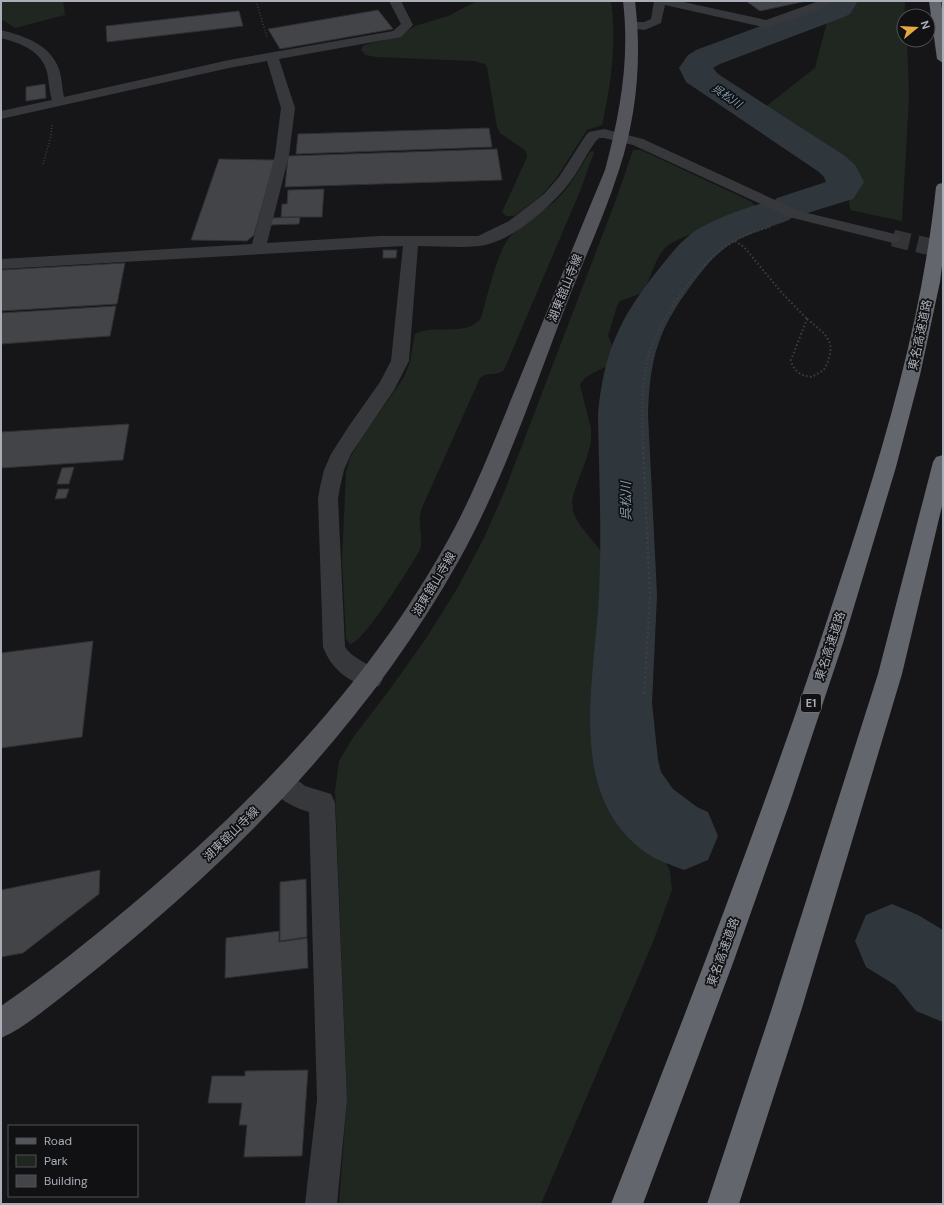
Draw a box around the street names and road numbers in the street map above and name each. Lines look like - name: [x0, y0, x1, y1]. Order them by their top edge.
- street label: 湖東舘山寺線: [544, 252, 586, 324]
- street label: 東名高速道路: [905, 298, 935, 372]
- street label: 湖東舘山寺線: [409, 549, 459, 619]
- street label: 東名高速道路: [811, 609, 849, 683]
- road number: E1: [801, 694, 821, 712]
- street label: 湖東舘山寺線: [200, 803, 262, 865]
- street label: 東名高速道路: [703, 915, 743, 989]

